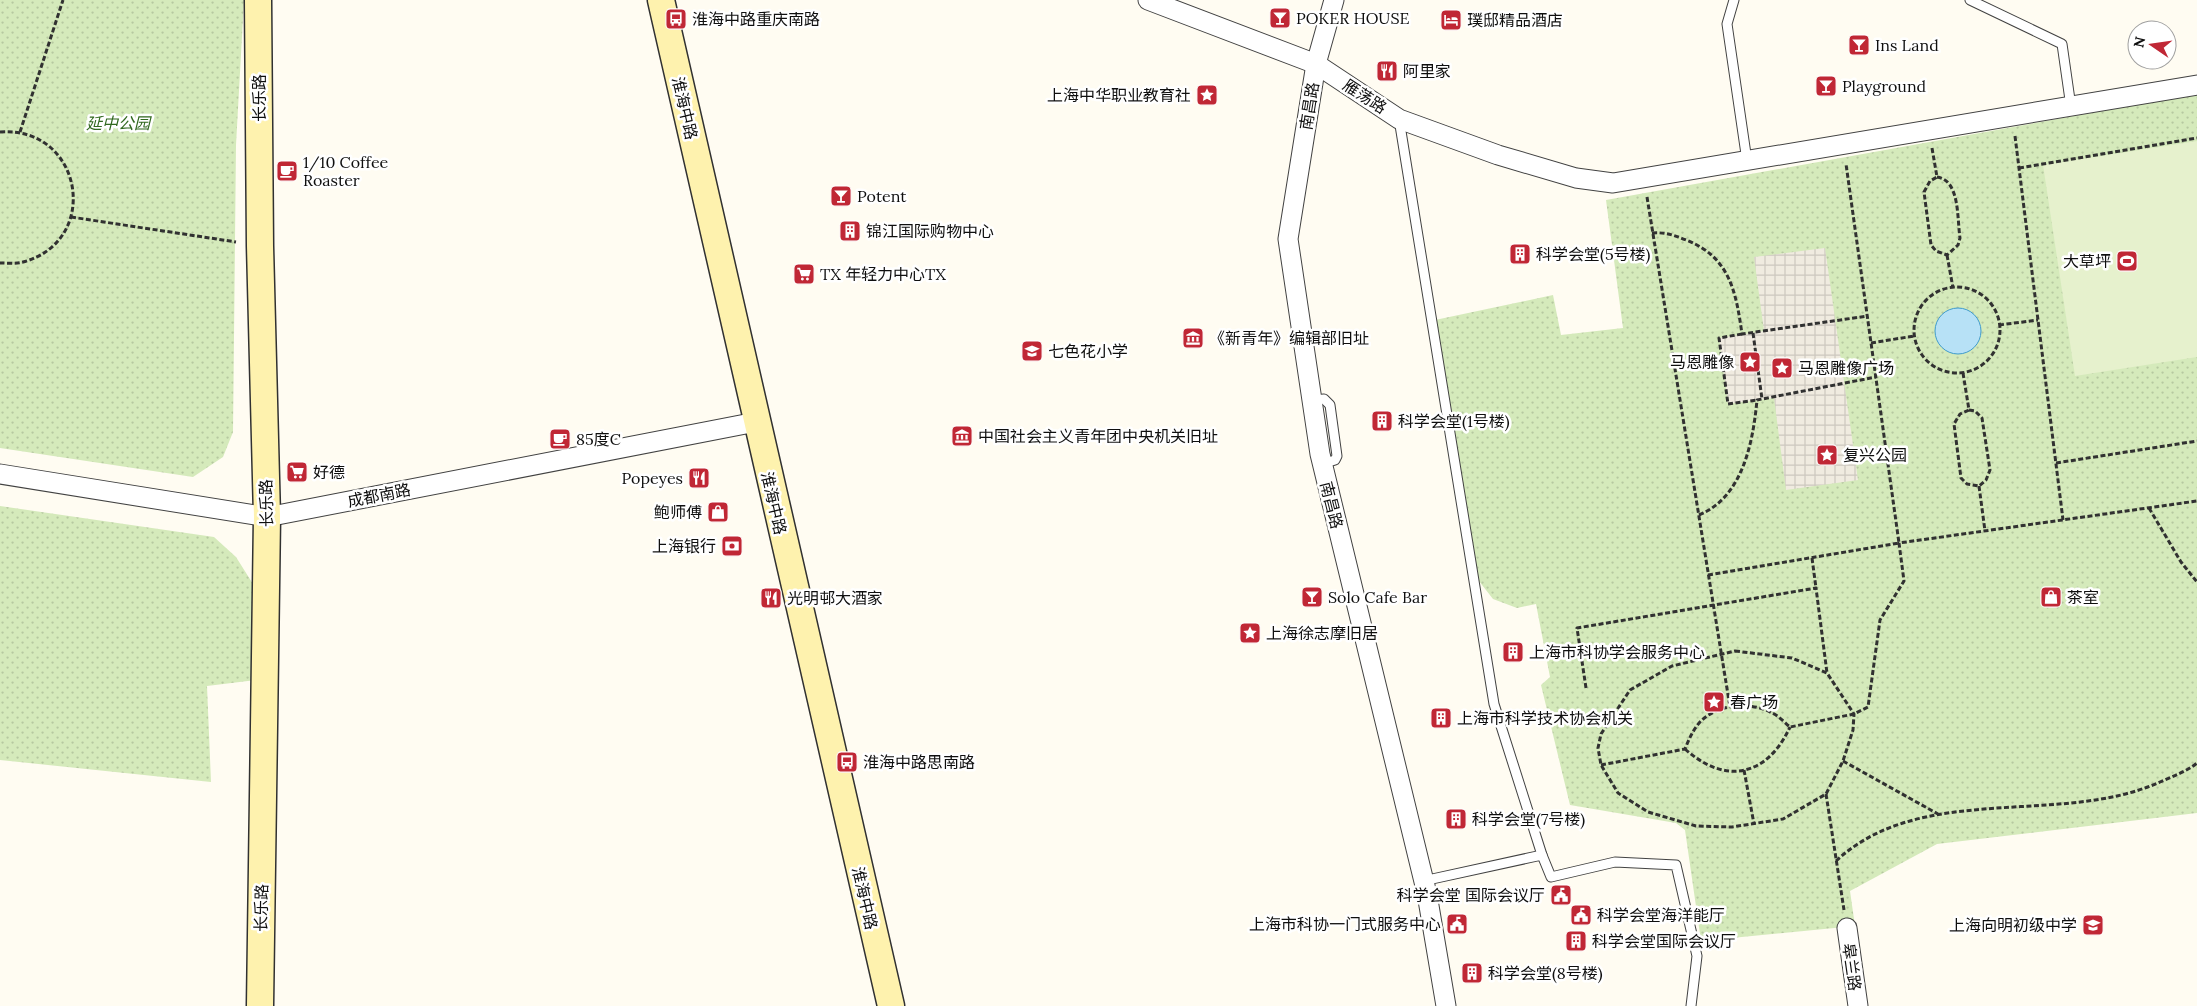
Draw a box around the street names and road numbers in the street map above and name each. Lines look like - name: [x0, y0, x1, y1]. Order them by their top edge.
- street label: 长乐路: [249, 74, 269, 122]
- street label: 淮海中路: [668, 75, 702, 141]
- street label: 雁荡路: [1339, 75, 1391, 117]
- street label: 南昌路: [1295, 81, 1323, 131]
- street label: 淮海中路: [757, 470, 791, 536]
- street label: 长乐路: [256, 479, 276, 527]
- street label: 成都南路: [346, 479, 412, 511]
- street label: 南昌路: [1316, 479, 1348, 531]
- street label: 淮海中路: [848, 865, 882, 931]
- street label: 长乐路: [251, 884, 271, 932]
- street label: 皋兰路: [1839, 942, 1865, 992]

